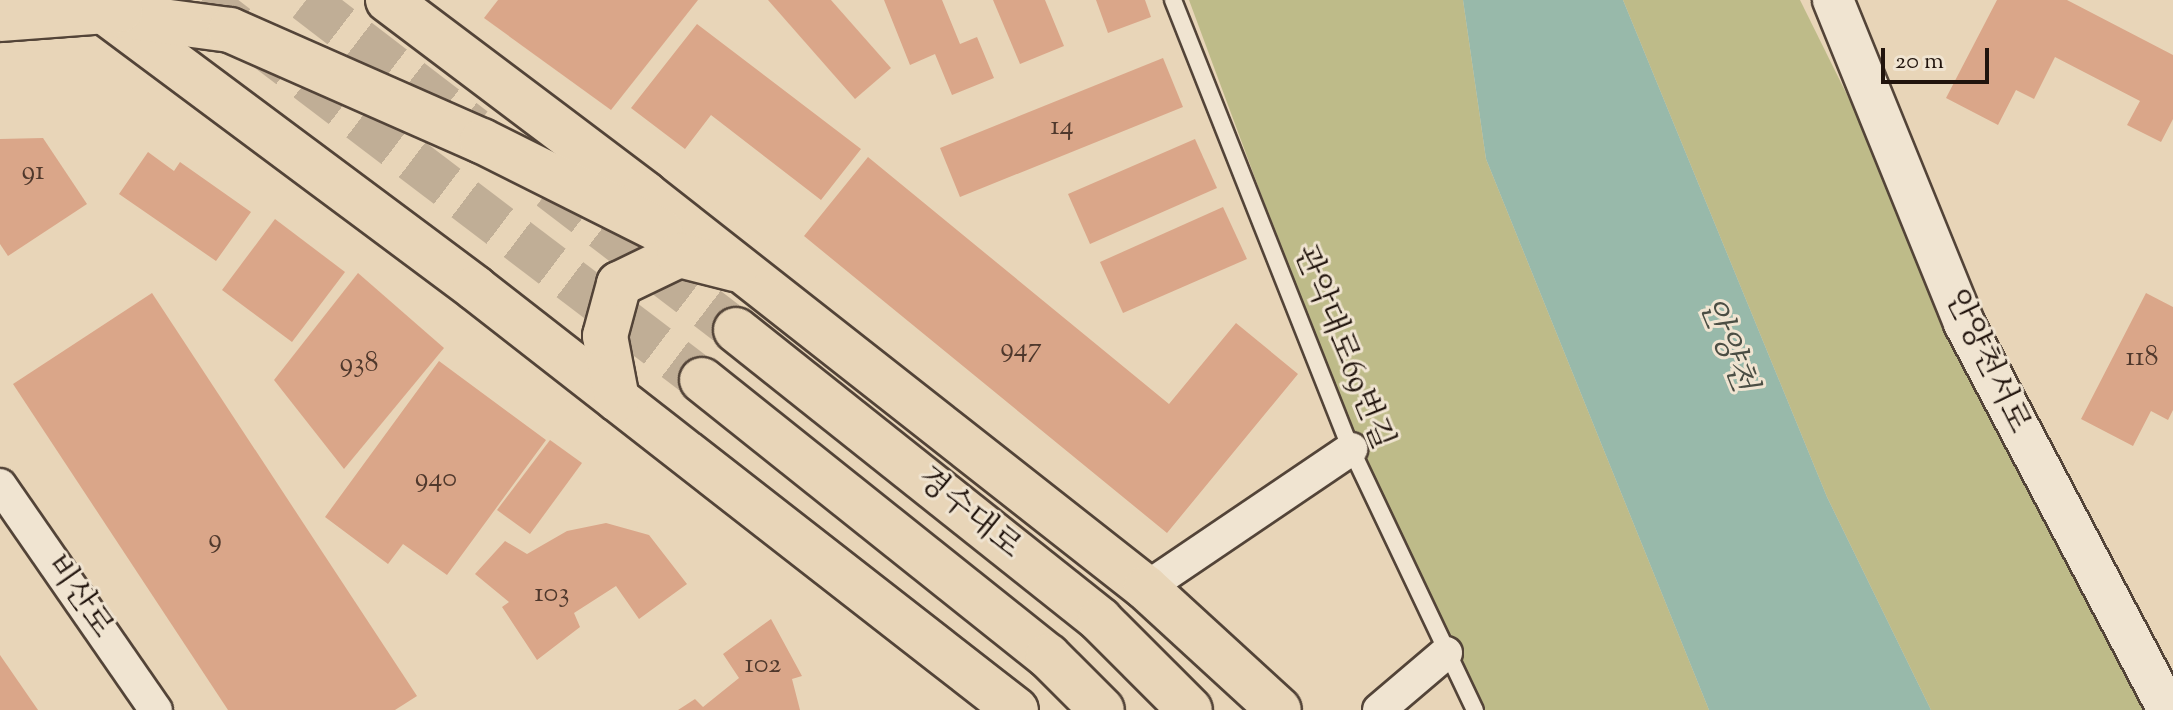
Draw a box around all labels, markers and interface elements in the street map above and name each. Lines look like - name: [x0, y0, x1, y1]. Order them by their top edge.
- scale bar: [1885, 32, 1993, 82]
- text: 20 m: [1895, 45, 1944, 79]
- house number: 14: [1050, 110, 1074, 144]
- house number: 91: [21, 155, 45, 189]
- street label: 관악대로69번길: [1284, 240, 1400, 456]
- street label: 안양천서로: [1935, 284, 2037, 440]
- water label: 안양천: [1689, 292, 1763, 398]
- house number: 947: [1000, 332, 1042, 366]
- house number: 118: [2125, 341, 2159, 375]
- house number: 938: [340, 347, 378, 381]
- street label: 경수대로: [908, 460, 1028, 568]
- house number: 940: [415, 462, 457, 496]
- house number: 9: [208, 523, 222, 557]
- street label: 비산로: [36, 548, 120, 646]
- house number: 103: [534, 577, 570, 611]
- house number: 102: [745, 648, 781, 682]

